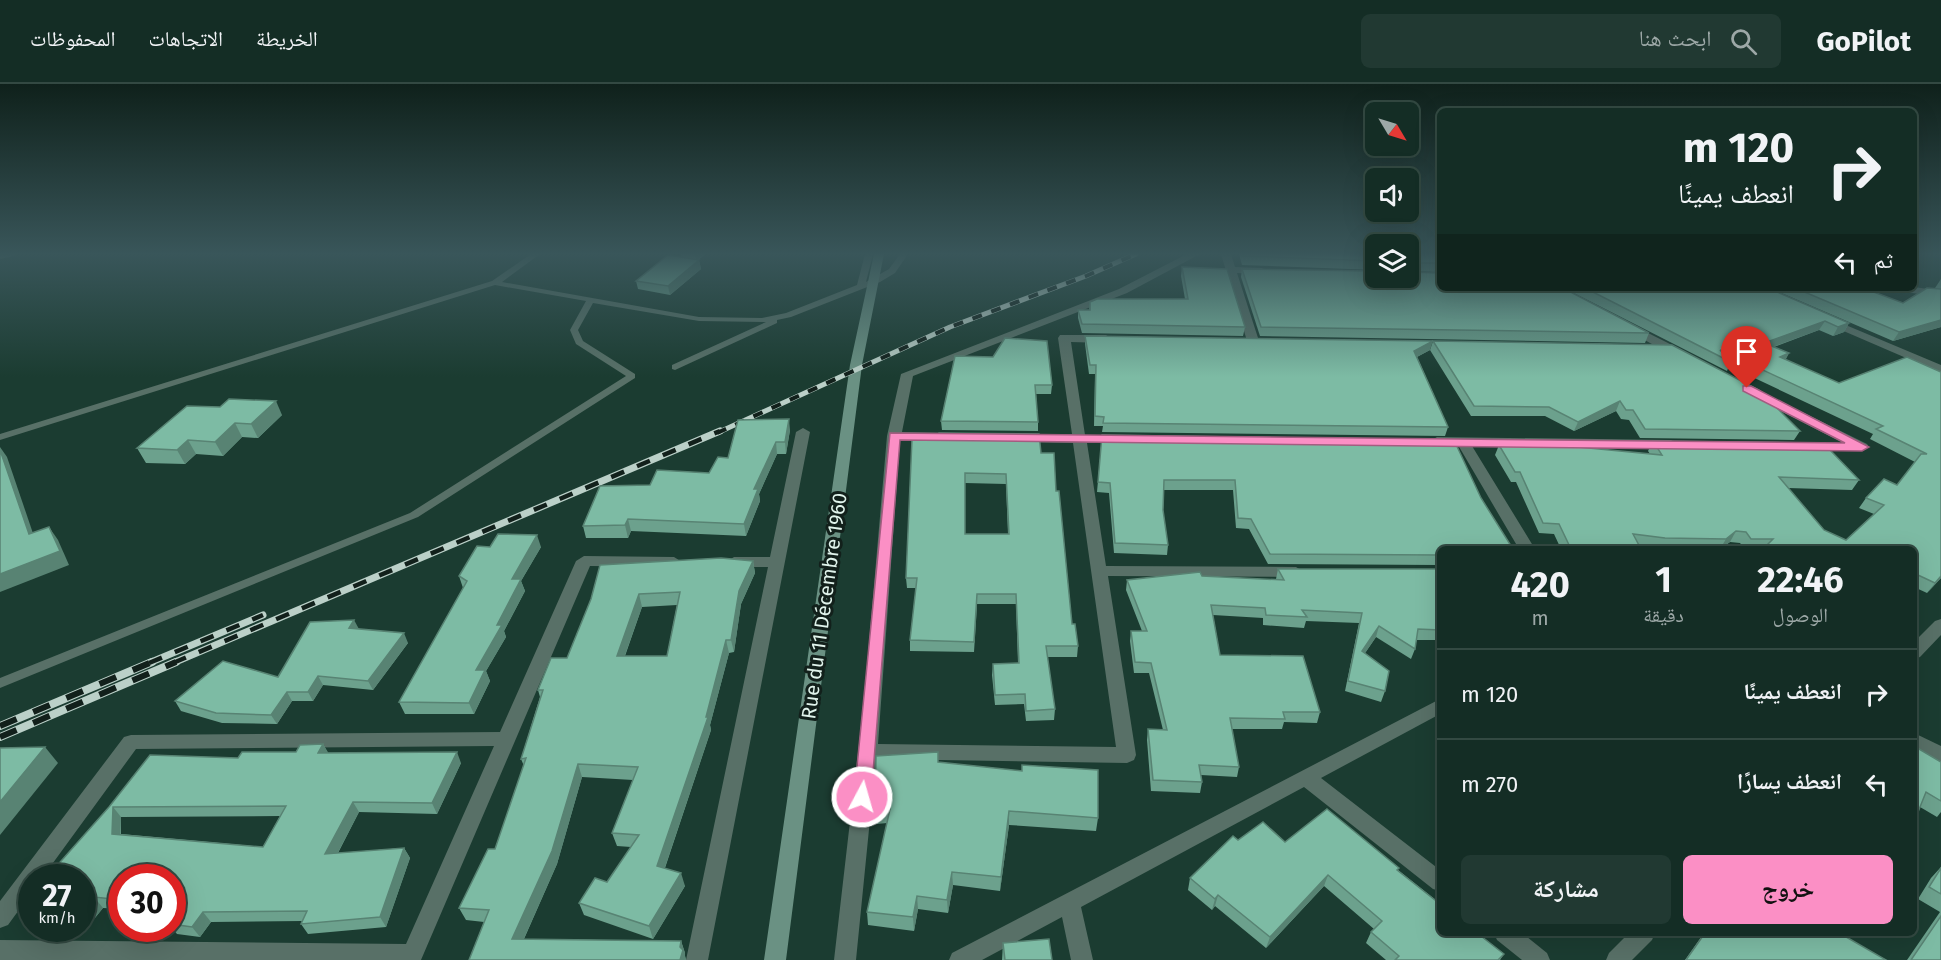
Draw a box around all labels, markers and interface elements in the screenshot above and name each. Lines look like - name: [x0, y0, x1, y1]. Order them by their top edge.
- search box: [1361, 14, 1781, 68]
- text: ابحث هنا: [1639, 25, 1712, 52]
- icon: search: [1727, 25, 1760, 58]
- text: GoPilot: [1817, 25, 1911, 58]
- text: المحفوظات: [30, 26, 115, 52]
- text: الاتجاهات: [148, 26, 223, 52]
- text: الخريطة: [256, 26, 318, 52]
- north arrow: [1365, 102, 1419, 156]
- map controls: [1365, 102, 1419, 288]
- text: 120 m: [1683, 123, 1794, 173]
- icon: right: [1815, 132, 1893, 210]
- button: sound: [1365, 168, 1419, 222]
- text: انعطف يمينًا: [1678, 178, 1794, 210]
- button: layers: [1365, 234, 1419, 288]
- icon: left: [1829, 246, 1862, 279]
- text: ثم: [1874, 247, 1893, 274]
- pin: [1721, 326, 1772, 388]
- icon: arrive: [1730, 335, 1763, 368]
- street label: Rue du 11 Décembre 1960: [796, 491, 852, 721]
- text: 1: [1655, 558, 1672, 602]
- text: 22:46: [1757, 558, 1844, 602]
- text: 420: [1510, 563, 1570, 607]
- text: دقيقة: [1643, 603, 1684, 627]
- text: الوصول: [1773, 603, 1828, 627]
- text: m: [1532, 606, 1549, 630]
- text: انعطف يمينًا: [1743, 678, 1842, 705]
- icon: right: [1860, 678, 1893, 711]
- text: 120 m: [1461, 681, 1518, 708]
- position arrow: [830, 765, 894, 829]
- text: انعطف يسارًا: [1737, 768, 1842, 795]
- icon: left: [1860, 768, 1893, 801]
- text: 270 m: [1461, 771, 1518, 798]
- button: مشاركة: [1461, 855, 1671, 924]
- button: خروج: [1683, 855, 1893, 924]
- speed limit sign: 30: [108, 864, 186, 942]
- text: 27: [42, 878, 72, 914]
- text: km/h: [38, 909, 76, 927]

